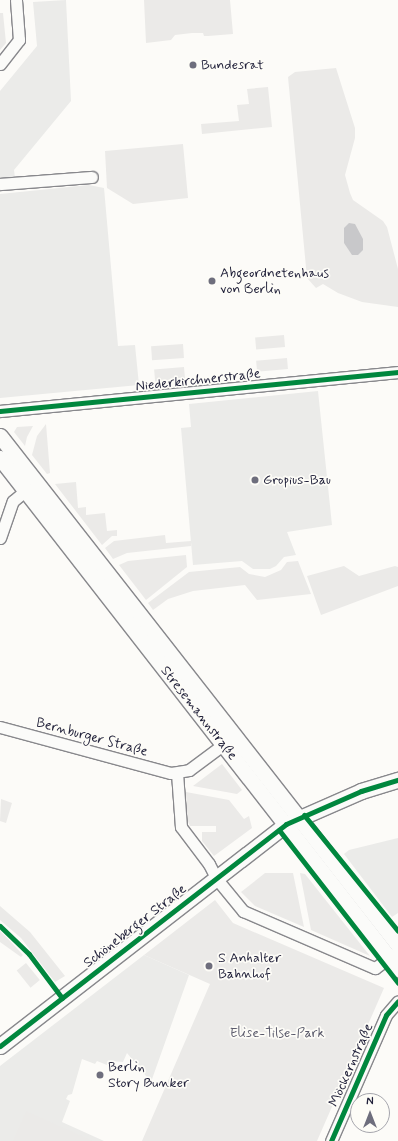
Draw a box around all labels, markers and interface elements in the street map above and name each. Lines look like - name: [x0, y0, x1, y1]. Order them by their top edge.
- place label: Bundesrat: [201, 57, 264, 73]
- marker: Bundesrat: [188, 60, 198, 70]
- place label: Abgeordnetenhaus von Berlin: [220, 265, 329, 298]
- marker: Abgeordnetenhaus von Berlin: [207, 276, 217, 286]
- street label: Niederkirchnerstraße: [135, 365, 261, 395]
- place label: Gropius-Bau: [263, 472, 331, 488]
- marker: Gropius-Bau: [250, 475, 260, 485]
- street label: Stresemannstraße: [157, 663, 241, 763]
- street label: Bernburger Straße: [34, 714, 150, 760]
- street label: Schöneberger Straße: [80, 881, 190, 971]
- place label: S Anhalter Bahnhof: [218, 950, 283, 982]
- marker: S Anhalter Bahnhof: [203, 960, 215, 972]
- street label: Möckernstraße: [325, 1021, 377, 1109]
- park label: Elise-Tilse-Park: [230, 1025, 324, 1041]
- place label: Berlin Story Bunker: [108, 1059, 186, 1092]
- marker: Berlin Story Bunker: [95, 1070, 105, 1080]
- north arrow: [350, 1093, 390, 1133]
- text: N: [366, 1095, 374, 1109]

